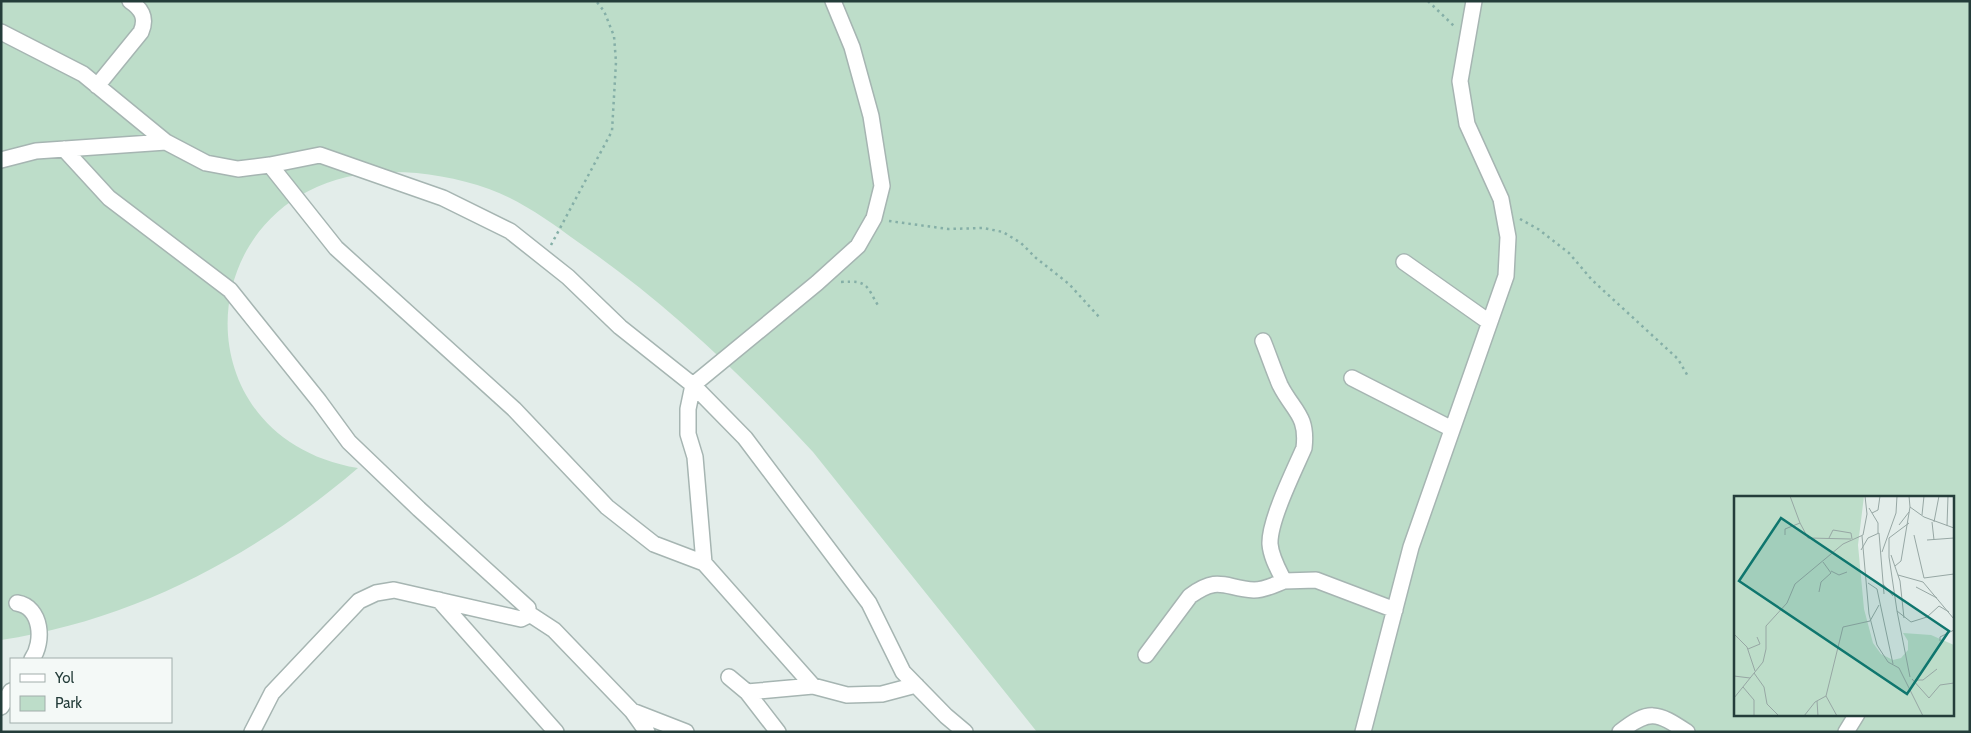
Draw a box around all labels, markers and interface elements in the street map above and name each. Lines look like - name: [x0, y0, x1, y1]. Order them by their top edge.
- inset map: [1734, 496, 1954, 716]
- legend: [10, 658, 172, 723]
- text: Yol: [54, 669, 74, 687]
- text: Park: [55, 694, 82, 712]

